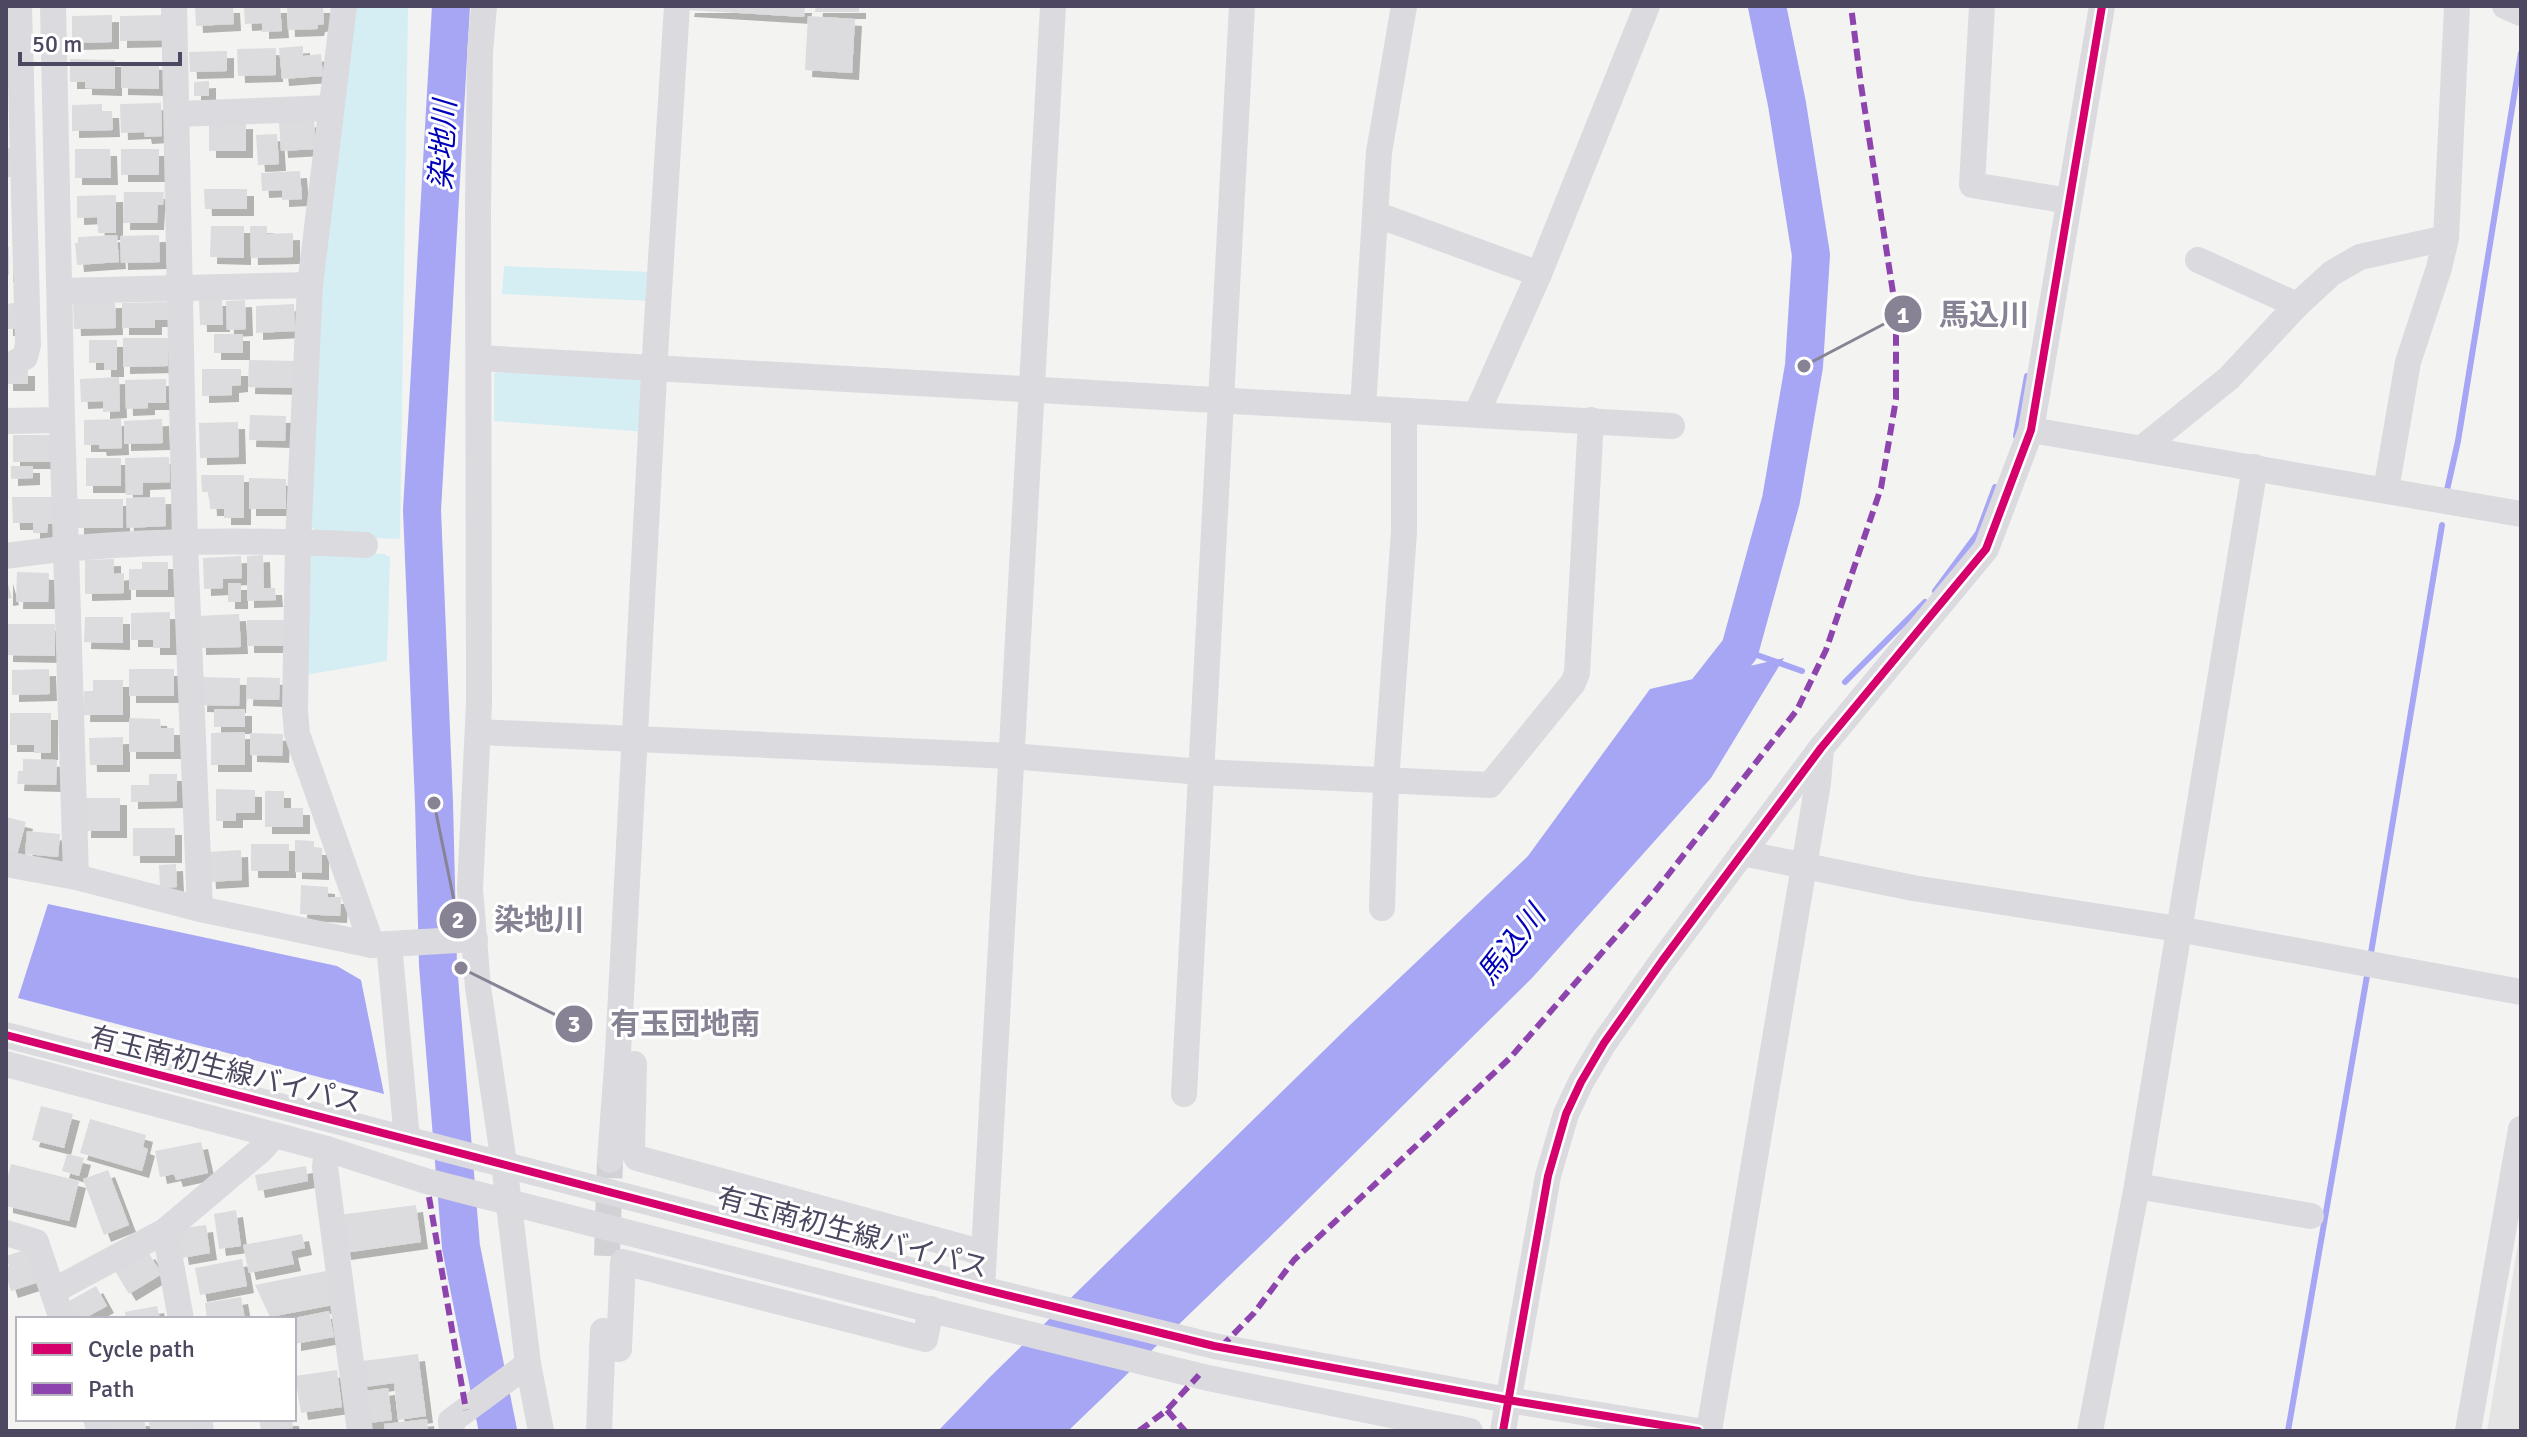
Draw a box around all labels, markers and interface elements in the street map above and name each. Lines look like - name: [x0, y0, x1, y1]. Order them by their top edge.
- scale bar: [20, 16, 180, 66]
- text: 50 m: [32, 29, 82, 59]
- water label: 染地川: [423, 96, 464, 191]
- callout: 馬込川: [1883, 287, 2045, 341]
- text: 馬込川: [1939, 297, 2029, 334]
- text: 1: [1897, 300, 1910, 330]
- callout: 染地川: [438, 893, 600, 947]
- water label: 馬込川: [1469, 896, 1556, 992]
- text: 染地川: [494, 902, 584, 939]
- text: 2: [452, 905, 464, 935]
- callout: 有玉団地南: [554, 997, 776, 1051]
- text: 有玉団地南: [610, 1006, 760, 1043]
- text: 3: [568, 1009, 580, 1039]
- street label: 有玉南初生線バイパス: [86, 1020, 365, 1120]
- street label: 有玉南初生線バイパス: [713, 1180, 992, 1286]
- legend: [16, 1317, 296, 1421]
- text: Cycle path: [88, 1334, 195, 1364]
- text: Path: [88, 1374, 134, 1404]

